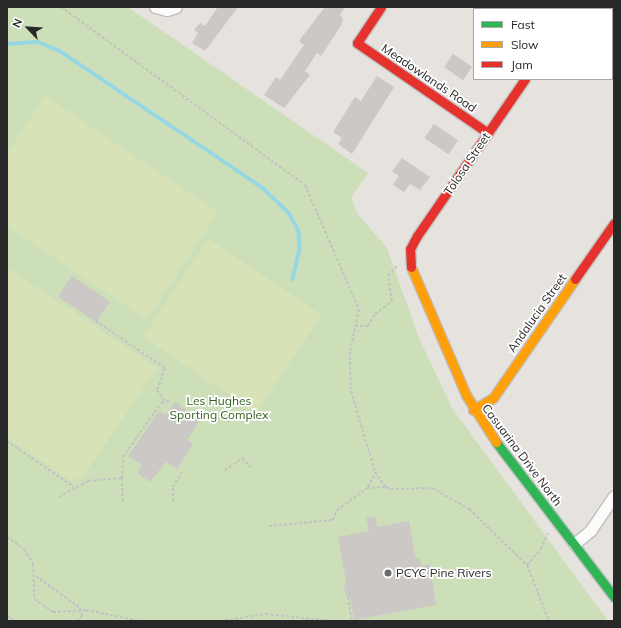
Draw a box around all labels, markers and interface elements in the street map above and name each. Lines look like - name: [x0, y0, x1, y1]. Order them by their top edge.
- north arrow: [8, 8, 48, 48]
- legend: [473, 8, 613, 80]
- text: N: [9, 16, 25, 30]
- text: Fast: [511, 17, 535, 32]
- text: Slow: [511, 37, 539, 52]
- street label: Meadowlands Road: [379, 41, 479, 115]
- text: Jam: [511, 57, 533, 72]
- street label: Tolosa Street: [441, 130, 493, 198]
- street label: Andalucia Street: [505, 271, 569, 355]
- park label: Les Hughes Sporting Complex: [170, 394, 268, 422]
- street label: Casuarina Drive North: [479, 401, 565, 509]
- place label: PCYC Pine Rivers: [396, 566, 491, 580]
- marker: PCYC Pine Rivers: [383, 568, 393, 578]

